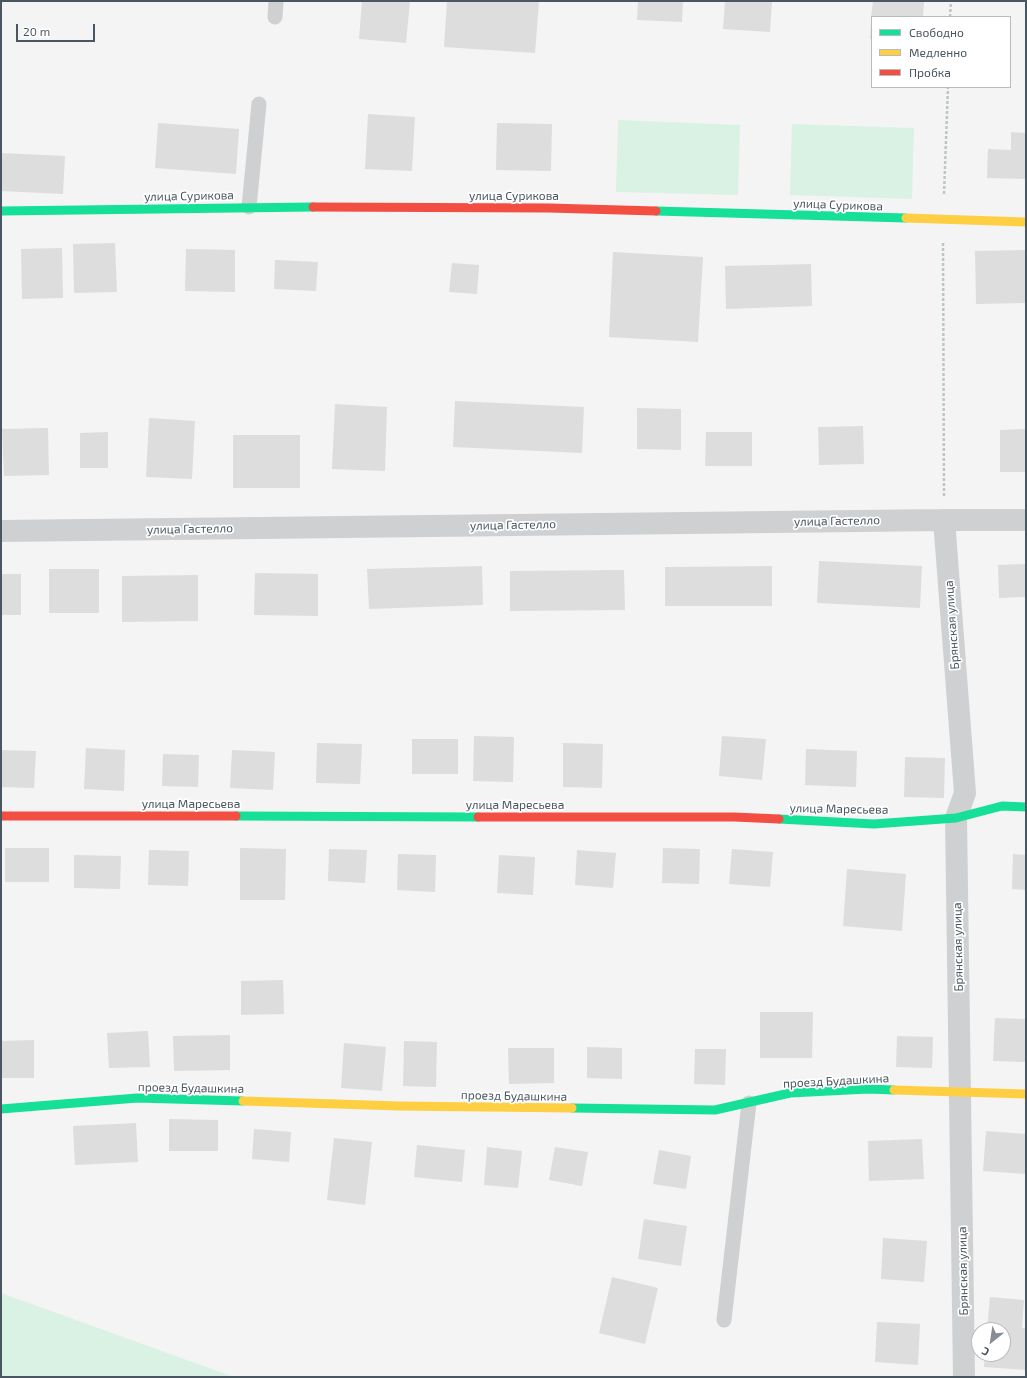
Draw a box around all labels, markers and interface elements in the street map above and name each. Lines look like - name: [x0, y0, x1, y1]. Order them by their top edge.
- scale bar: [18, 16, 97, 42]
- legend: [871, 16, 1011, 88]
- text: 20 m: [23, 24, 50, 38]
- text: Свободно: [909, 25, 964, 39]
- text: Медленно: [909, 45, 967, 59]
- text: Пробка: [909, 65, 951, 79]
- street label: улица Сурикова: [144, 188, 234, 204]
- street label: улица Сурикова: [469, 189, 559, 203]
- street label: улица Сурикова: [793, 196, 883, 214]
- street label: улица Гастелло: [794, 513, 880, 529]
- street label: улица Гастелло: [470, 517, 556, 533]
- street label: улица Гастелло: [147, 521, 233, 537]
- street label: Брянская улица: [942, 580, 962, 670]
- street label: улица Маресьева: [142, 797, 240, 811]
- street label: улица Маресьева: [466, 798, 564, 812]
- street label: улица Маресьева: [790, 801, 888, 817]
- street label: Брянская улица: [950, 902, 966, 992]
- street label: проезд Будашкина: [783, 1071, 889, 1091]
- street label: проезд Будашкина: [138, 1080, 244, 1096]
- street label: проезд Будашкина: [461, 1088, 567, 1104]
- street label: Брянская улица: [955, 1226, 971, 1316]
- north arrow: [971, 1322, 1011, 1362]
- text: С: [979, 1345, 991, 1359]

